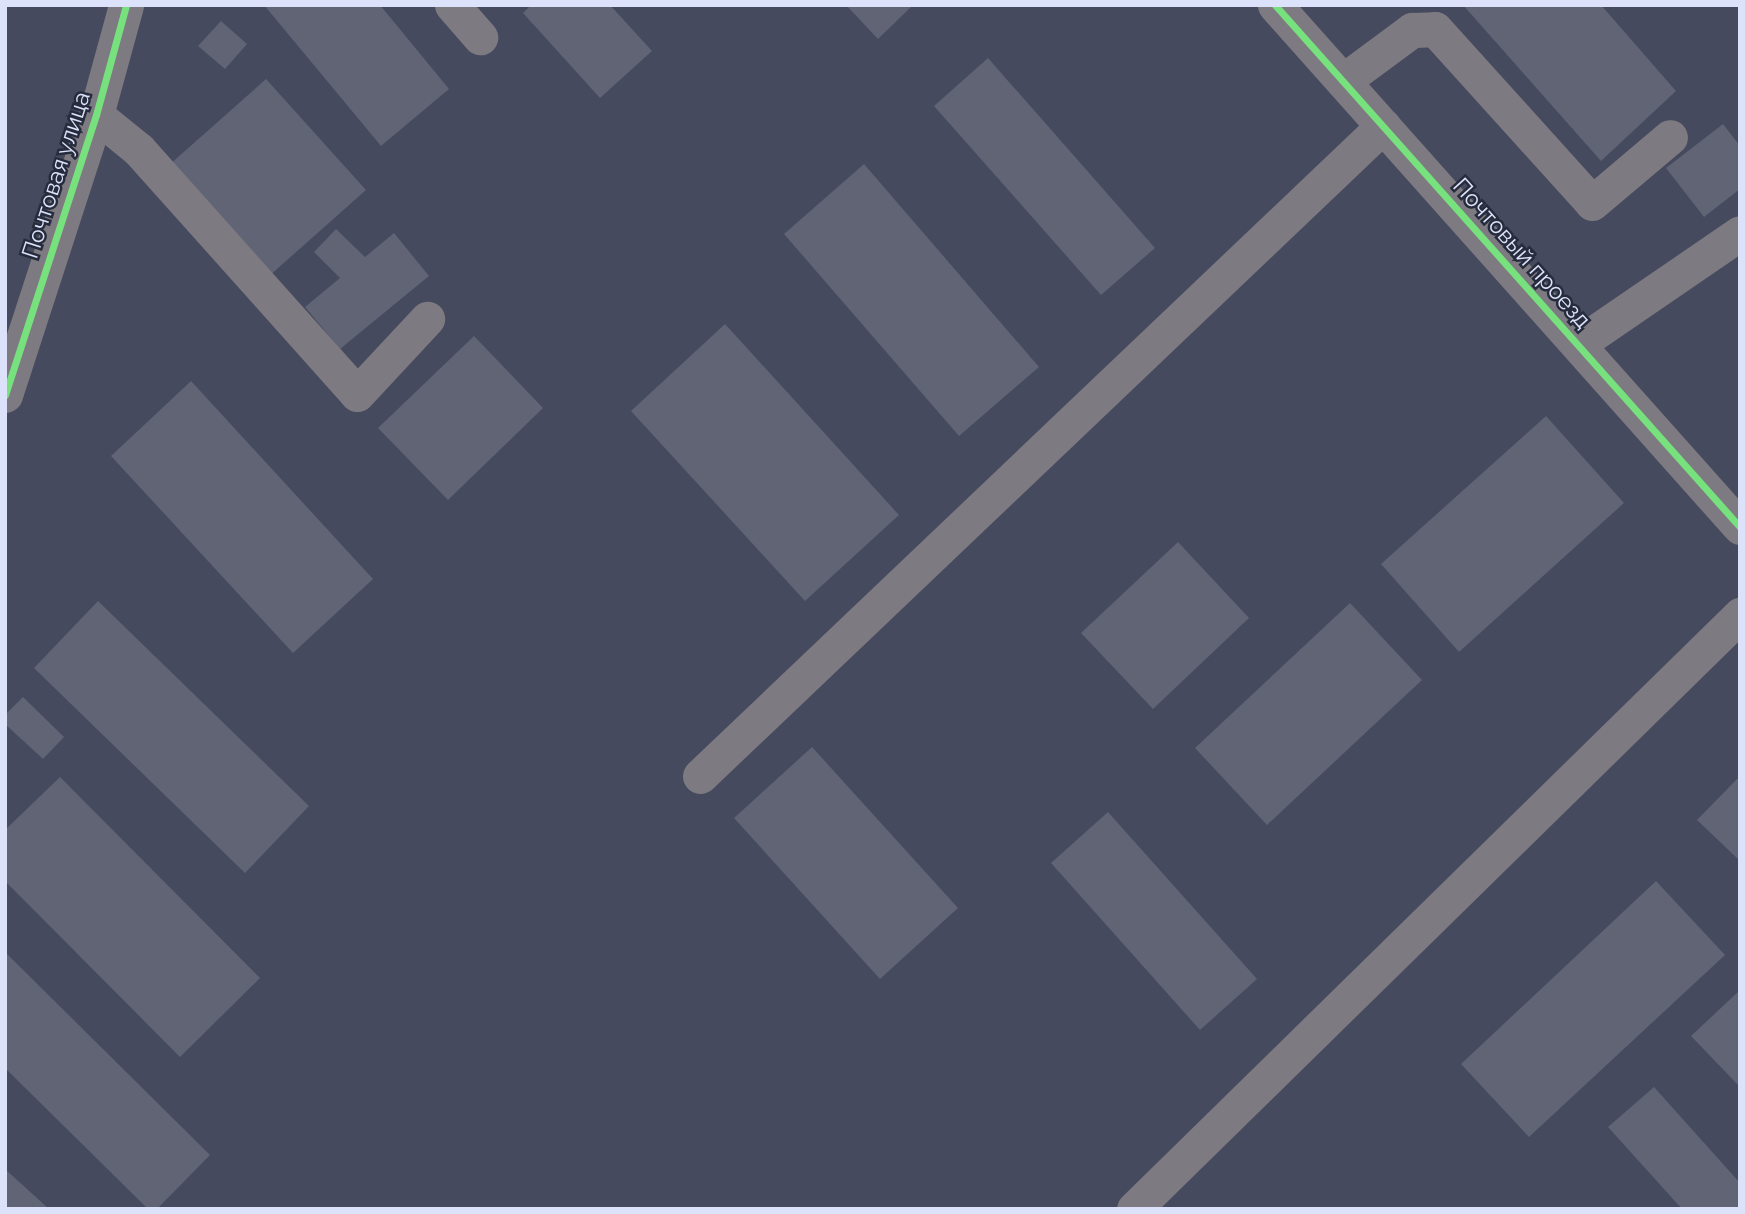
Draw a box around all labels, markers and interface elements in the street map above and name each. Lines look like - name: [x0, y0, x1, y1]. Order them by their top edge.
- street label: Почтовая улица: [16, 88, 96, 262]
- street label: Почтовый проезд: [1447, 172, 1597, 334]

